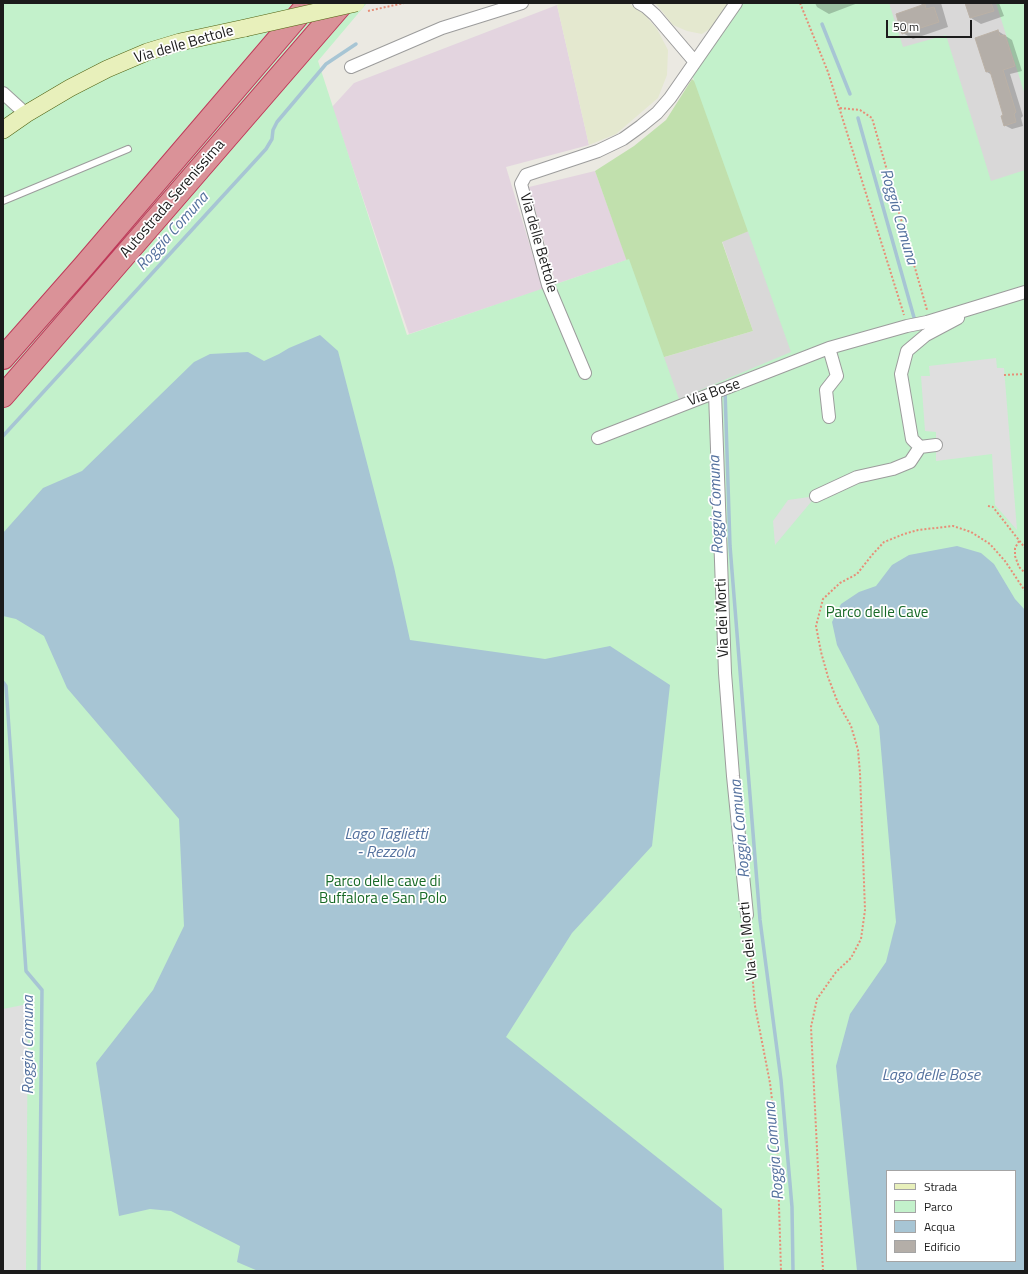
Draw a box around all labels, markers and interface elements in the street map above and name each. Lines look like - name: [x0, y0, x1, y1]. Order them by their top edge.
- scale bar: [888, 12, 974, 38]
- text: 50 m: [893, 17, 919, 36]
- street label: Via delle Bettole: [132, 22, 236, 68]
- street label: Autostrada Serenissima: [117, 136, 229, 262]
- water label: Roggia Comuna: [875, 167, 921, 267]
- water label: Roggia Comuna: [133, 189, 213, 275]
- street label: Via delle Bettole: [515, 191, 561, 295]
- street label: Via Bose: [685, 375, 743, 411]
- water label: Roggia Comuna: [706, 455, 728, 555]
- street label: Via dei Morti: [713, 578, 733, 658]
- park label: Parco delle Cave: [826, 604, 928, 622]
- water label: Roggia Comuna: [727, 779, 755, 879]
- water label: Lago Taglietti - Rezzola: [344, 825, 428, 863]
- park label: Parco delle cave di Buffalora e San Polo: [319, 873, 447, 908]
- street label: Via dei Morti: [736, 901, 762, 981]
- water label: Roggia Comuna: [19, 996, 39, 1094]
- water label: Lago delle Bose: [882, 1066, 980, 1086]
- water label: Roggia Comuna: [761, 1101, 789, 1201]
- legend: [886, 1170, 1016, 1262]
- text: Strada: [924, 1177, 957, 1196]
- text: Parco: [924, 1197, 953, 1216]
- text: Acqua: [924, 1217, 955, 1236]
- text: Edificio: [924, 1237, 960, 1256]

